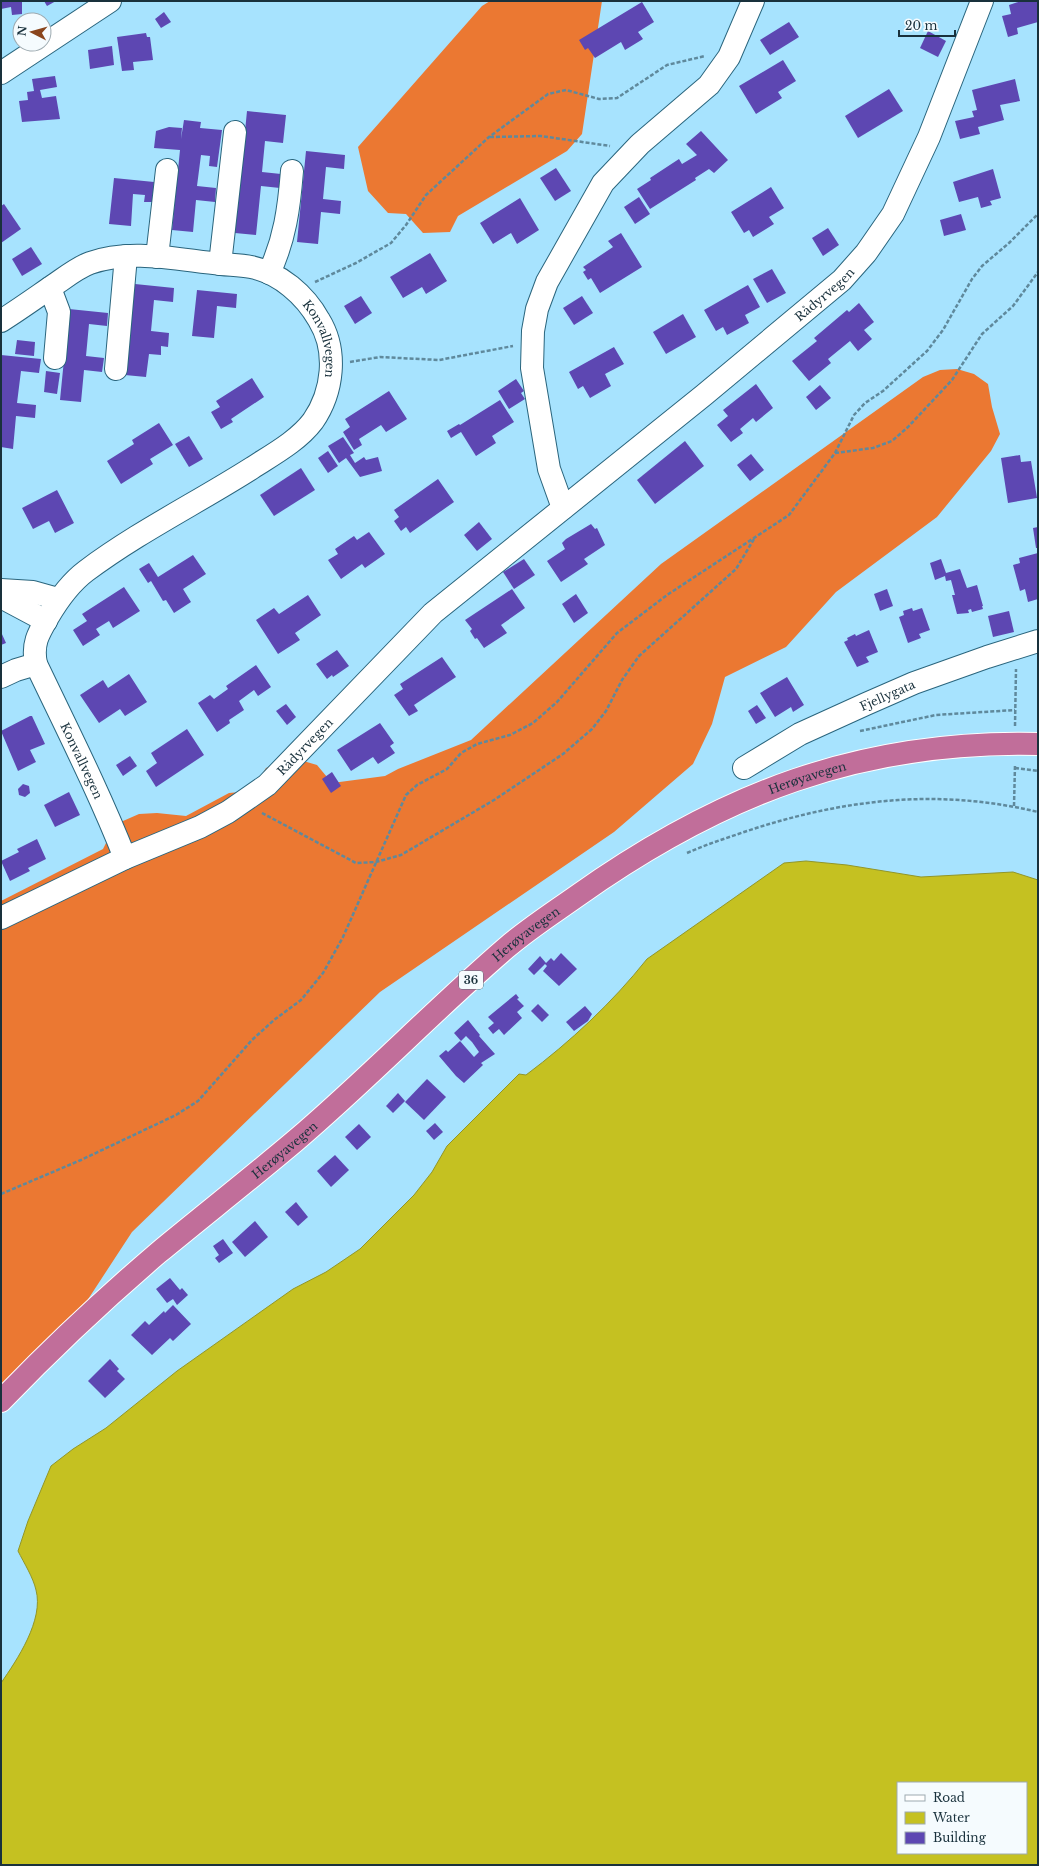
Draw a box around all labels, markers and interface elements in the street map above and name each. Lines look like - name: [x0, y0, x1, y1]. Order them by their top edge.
- north arrow: [12, 12, 52, 52]
- scale bar: [899, 12, 955, 38]
- text: 20 m: [905, 18, 937, 33]
- text: N: [15, 24, 30, 37]
- street label: Rådyrvegen: [791, 264, 857, 324]
- street label: Konvallvegen: [300, 297, 339, 378]
- street label: Fjellygata: [857, 676, 917, 713]
- street label: Rådyrvegen: [273, 714, 335, 778]
- street label: Konvallvegen: [58, 720, 106, 801]
- street label: Herøyavegen: [766, 758, 848, 797]
- street label: Herøyavegen: [489, 903, 562, 964]
- road number: 36: [459, 971, 483, 989]
- street label: Herøyavegen: [248, 1118, 320, 1182]
- legend: [897, 1782, 1027, 1854]
- text: Road: [933, 1790, 965, 1805]
- text: Water: [932, 1810, 970, 1825]
- text: Building: [933, 1830, 987, 1845]

